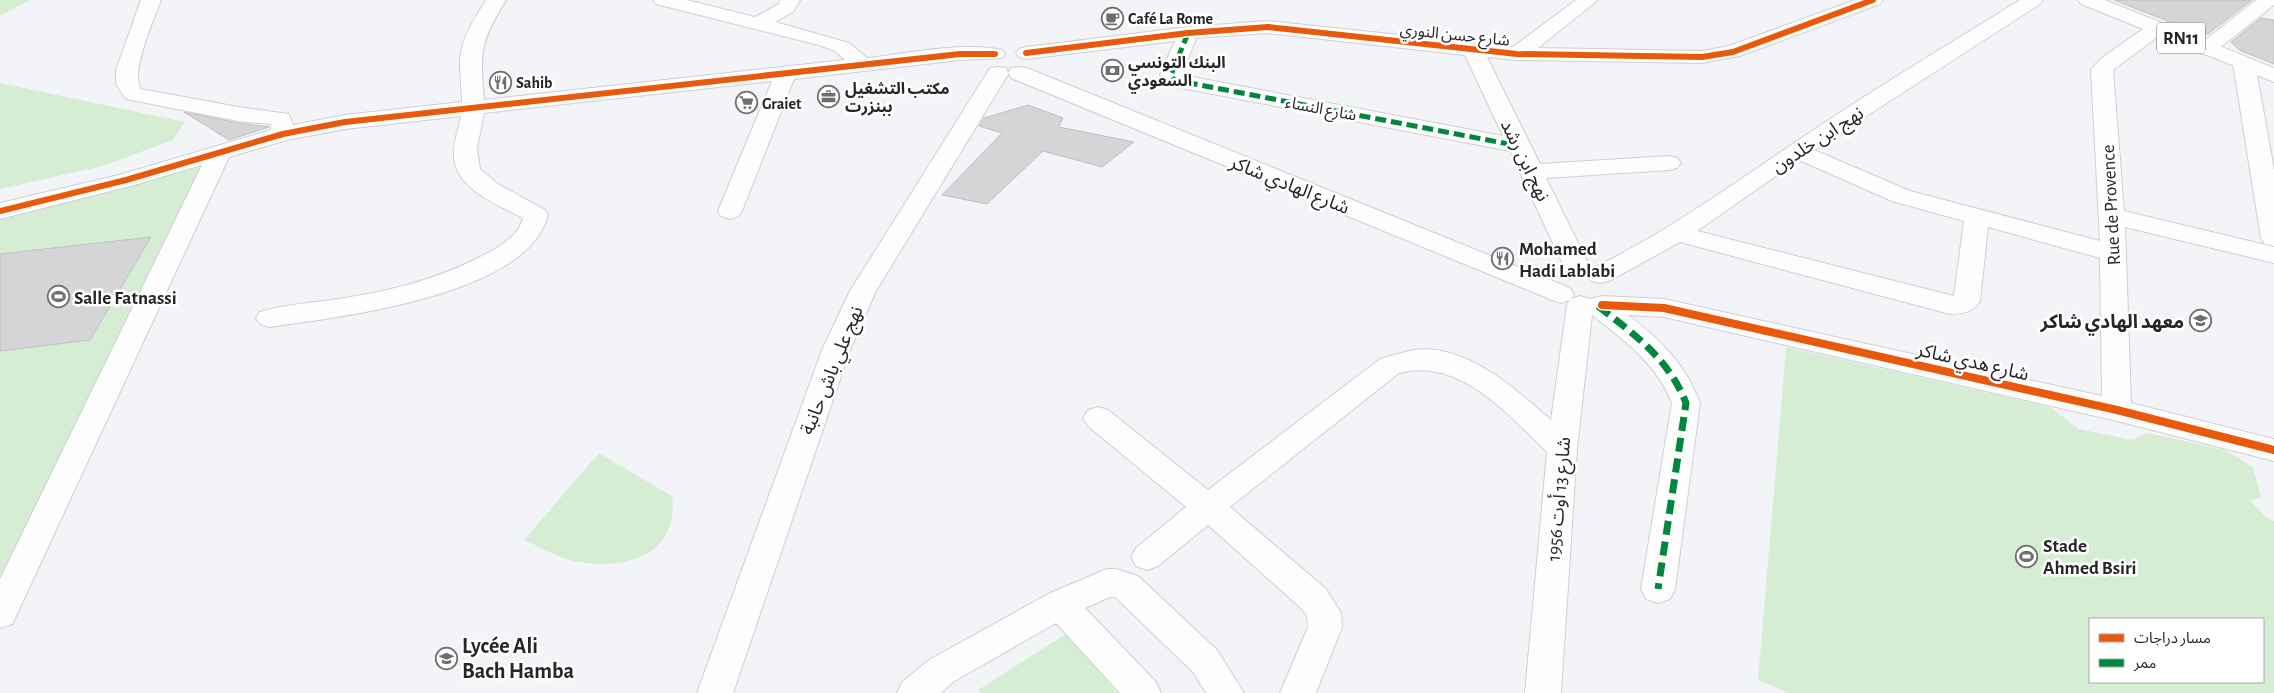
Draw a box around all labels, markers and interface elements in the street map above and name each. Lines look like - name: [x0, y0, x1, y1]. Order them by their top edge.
- cafe icon: Café La Rome: [1100, 6, 1124, 30]
- place label: Café La Rome: [1128, 11, 1214, 27]
- street label: شارع حسن النوري: [1399, 21, 1511, 53]
- road number: RN11: [2157, 22, 2205, 54]
- place label: البنك التونسي السعودي: [1128, 55, 1226, 94]
- bank icon: البنك التونسي السعودي: [1100, 59, 1124, 83]
- restaurant icon: Sahib: [488, 70, 512, 94]
- place label: Sahib: [516, 75, 552, 91]
- place label: مكتب التشغيل ببنزرت: [845, 81, 950, 116]
- office icon: مكتب التشغيل ببنزرت: [817, 85, 841, 109]
- supermarket icon: Graiet: [734, 91, 758, 115]
- street label: شارع النساء: [1283, 94, 1358, 128]
- place label: Graiet: [762, 96, 802, 112]
- street label: نهج ابن خلدون: [1768, 104, 1869, 180]
- street label: نهج ابن رشد: [1493, 117, 1553, 206]
- street label: Rue de Provence: [2099, 144, 2124, 266]
- street label: شارع الهادي شاكر: [1224, 152, 1352, 222]
- place label: Mohamed Hadi Lablabi: [1519, 240, 1615, 281]
- restaurant icon: Mohamed Hadi Lablabi: [1491, 247, 1515, 271]
- sports icon: Salle Fatnassi: [46, 285, 70, 309]
- place label: Salle Fatnassi: [74, 289, 177, 308]
- street label: نهج علي باش حانبة: [798, 304, 871, 439]
- school or university icon: معهد الهادي شاكر: [2188, 309, 2212, 333]
- place label: معهد الهادي شاكر: [2040, 313, 2184, 336]
- street label: شارع هدي شاكر: [1913, 340, 2031, 389]
- street label: شارع 13 أوت 1956: [1542, 436, 1577, 562]
- place label: Stade Ahmed Bsiri: [2043, 537, 2137, 578]
- sports icon: Stade Ahmed Bsiri: [2015, 544, 2039, 568]
- legend: [2089, 618, 2264, 683]
- text: مسار دراجات: [2134, 631, 2211, 647]
- place label: Lycée Ali Bach Hamba: [462, 635, 574, 682]
- school or university icon: Lycée Ali Bach Hamba: [434, 646, 458, 670]
- text: ممر: [2133, 656, 2157, 672]

